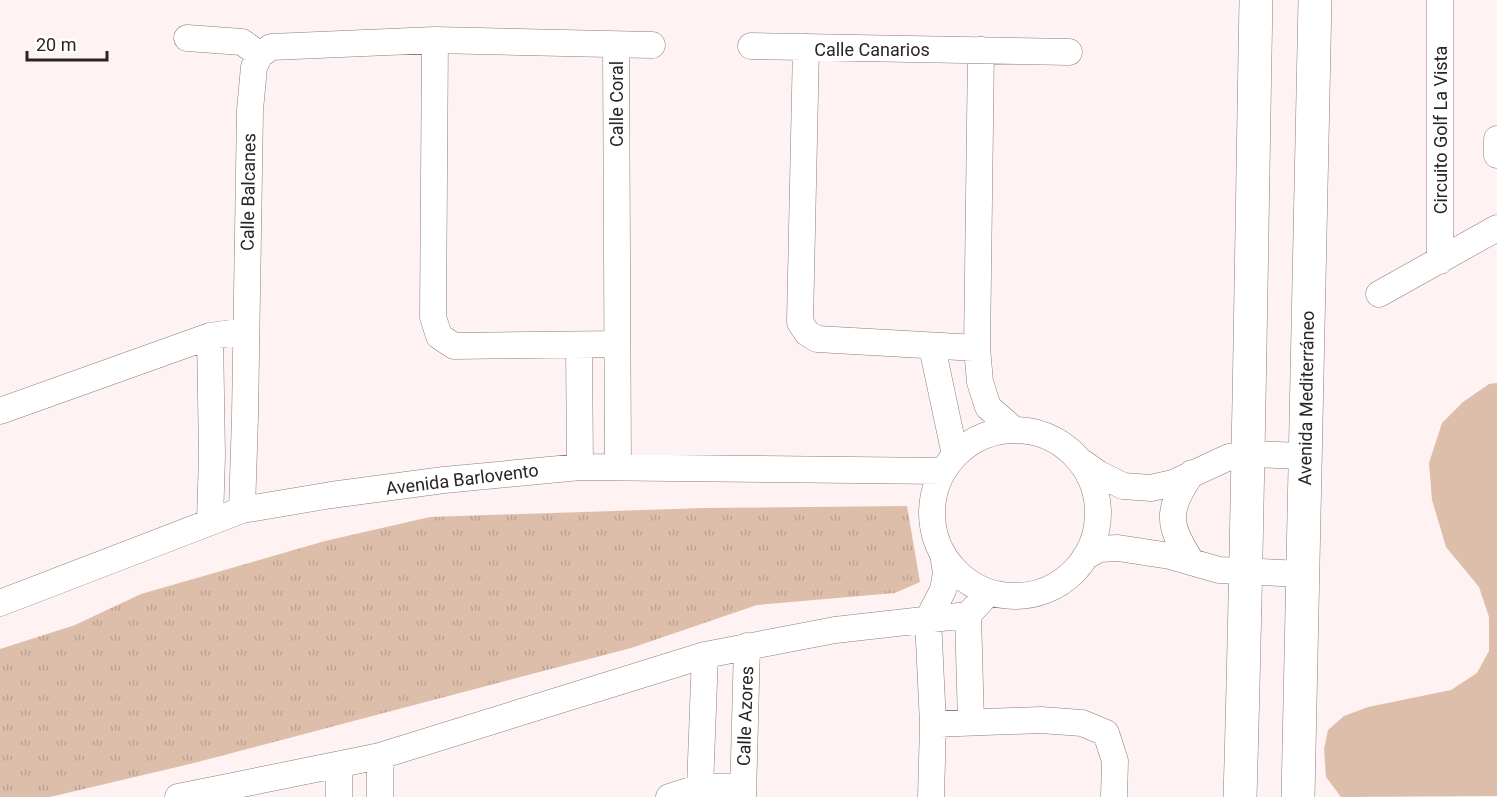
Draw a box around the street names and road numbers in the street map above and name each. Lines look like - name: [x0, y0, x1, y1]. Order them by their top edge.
- street label: Calle Canarios: [814, 39, 930, 60]
- street label: Circuito Golf La Vista: [1430, 46, 1451, 214]
- street label: Calle Coral: [606, 61, 627, 147]
- street label: Calle Balcanes: [236, 133, 260, 251]
- street label: Avenida Mediterráneo: [1294, 310, 1318, 486]
- street label: Avenida Barlovento: [384, 459, 540, 499]
- street label: Calle Azores: [733, 666, 757, 766]

